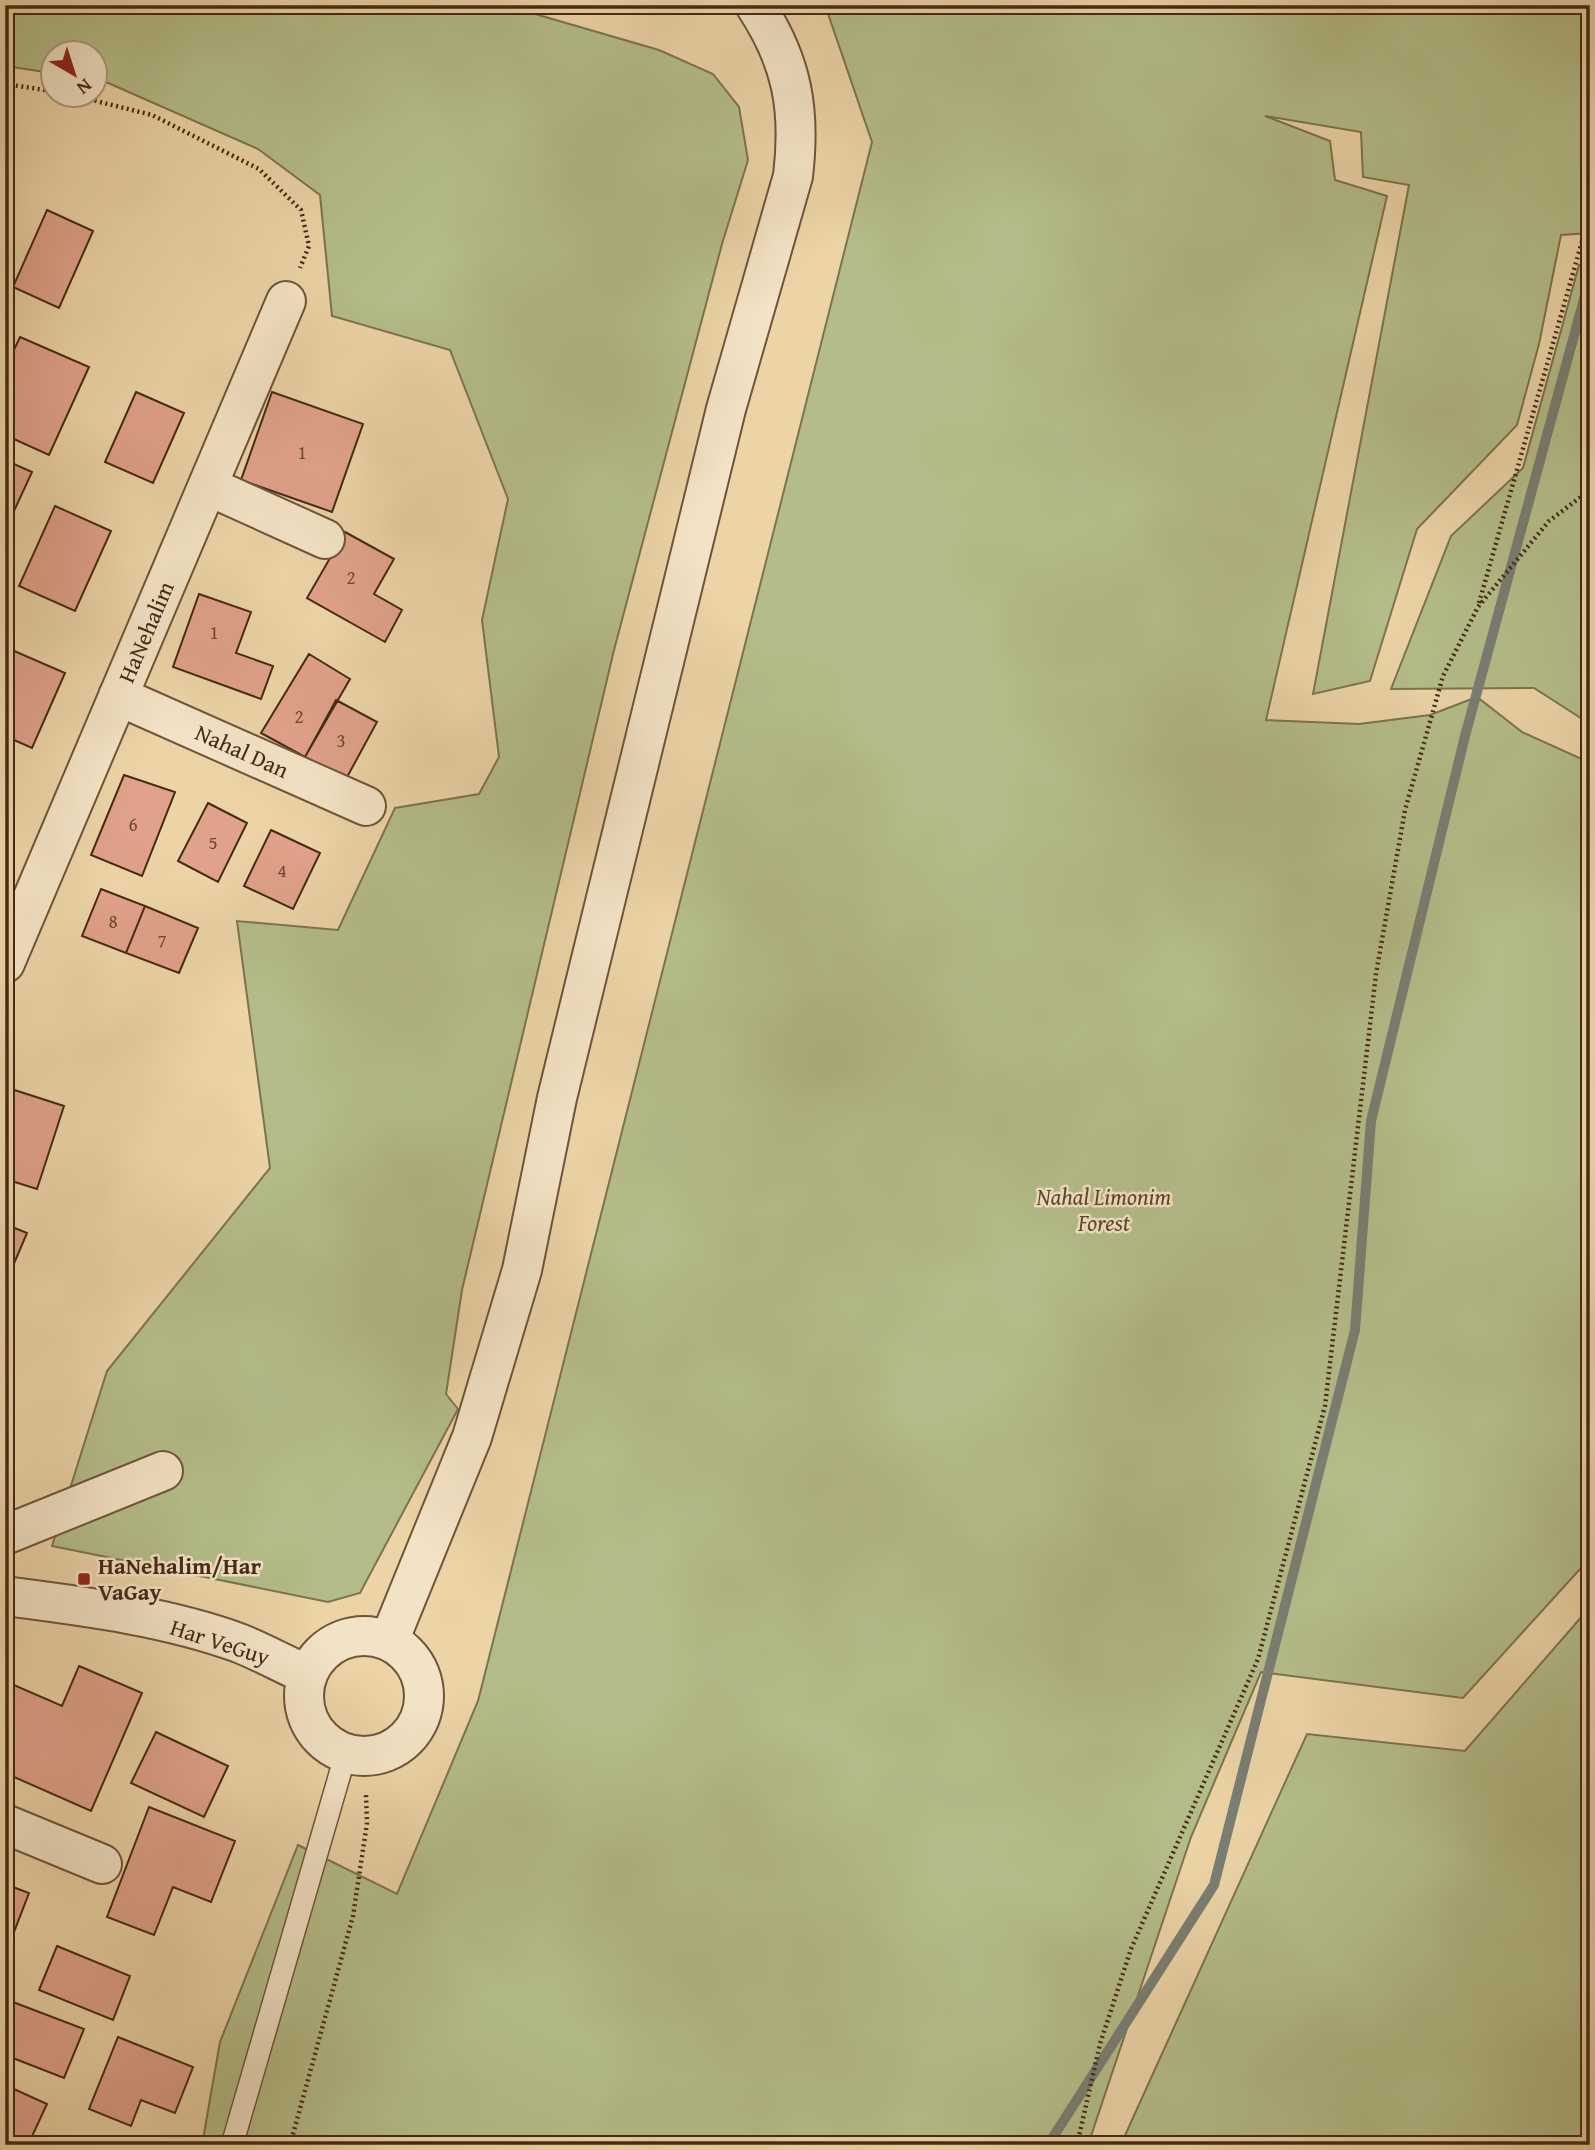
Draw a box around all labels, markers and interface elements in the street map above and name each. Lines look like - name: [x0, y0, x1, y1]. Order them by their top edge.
- north arrow: [38, 38, 108, 108]
- text: N: [71, 72, 98, 102]
- house number: 1: [297, 438, 307, 466]
- house number: 2: [346, 563, 356, 591]
- street label: HaNehalim: [109, 576, 182, 688]
- house number: 1: [209, 618, 219, 646]
- house number: 2: [294, 702, 304, 730]
- street label: Nahal Dan: [190, 715, 294, 786]
- house number: 3: [336, 726, 346, 754]
- house number: 6: [128, 810, 138, 838]
- house number: 5: [208, 828, 218, 856]
- house number: 4: [277, 856, 287, 884]
- house number: 8: [108, 907, 118, 935]
- house number: 7: [157, 926, 167, 954]
- park label: Nahal Limonim Forest: [1036, 1180, 1171, 1239]
- place label: HaNehalim/Har VaGay: [98, 1549, 261, 1608]
- marker: HaNehalim/Har VaGay: [76, 1571, 92, 1587]
- street label: Har VeGuy: [166, 1610, 275, 1673]

